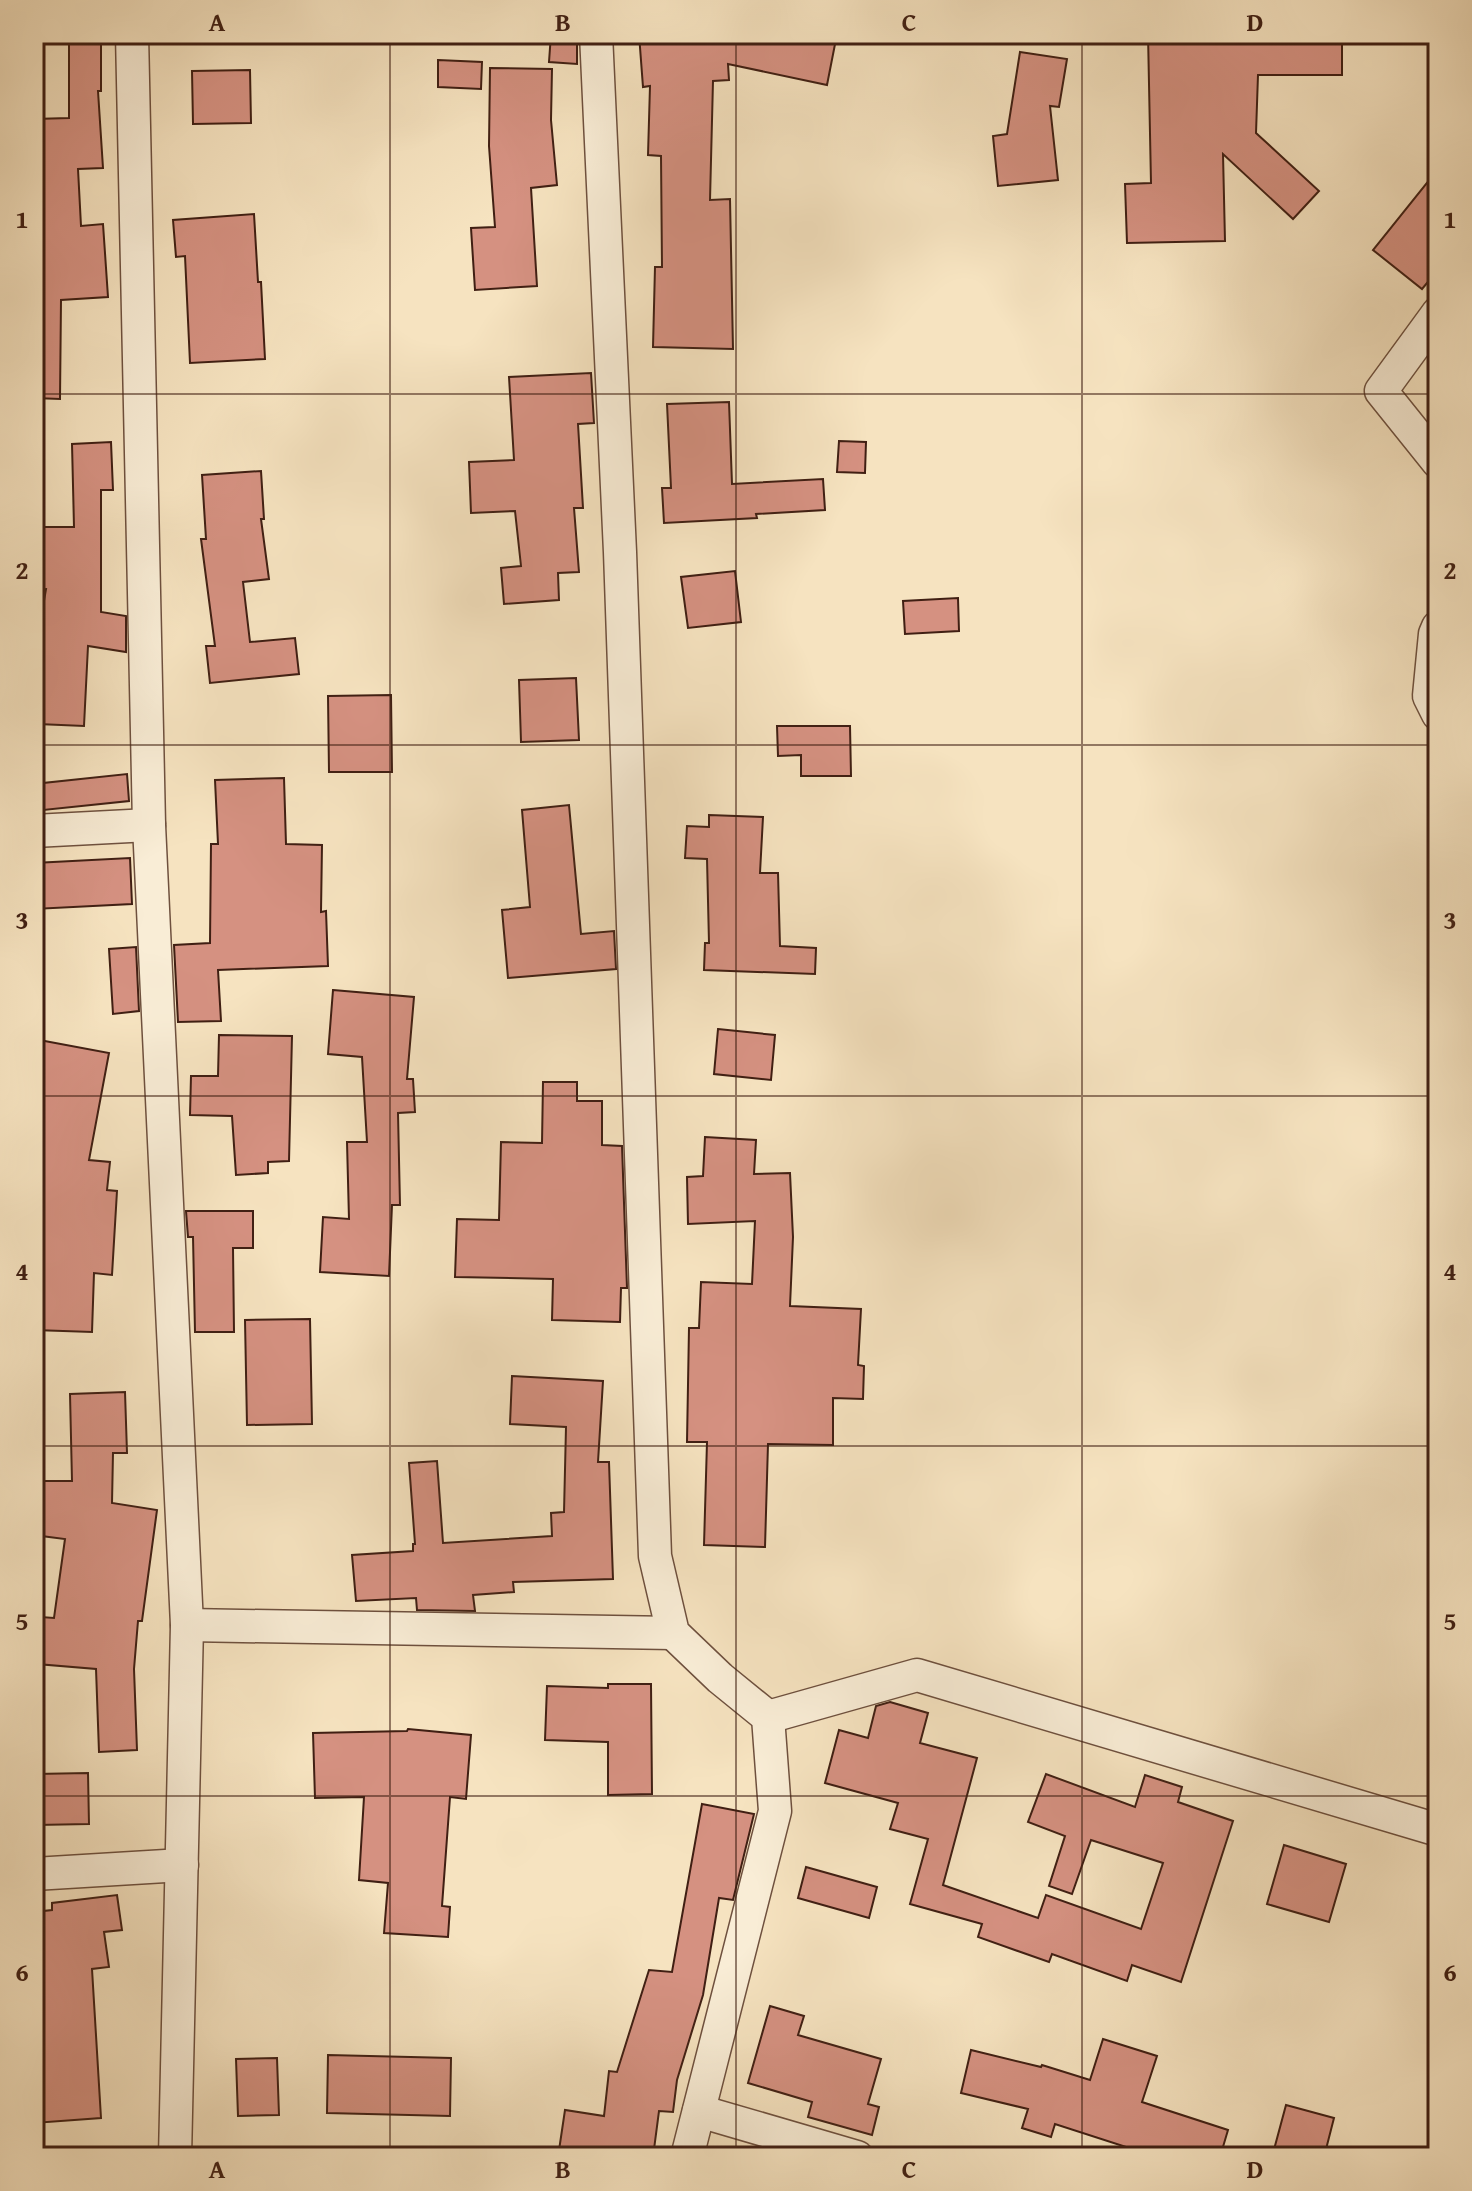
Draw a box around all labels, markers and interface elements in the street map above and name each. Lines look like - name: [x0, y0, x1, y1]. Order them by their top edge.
- text: A: [209, 2, 226, 41]
- text: B: [555, 2, 571, 41]
- text: C: [902, 2, 916, 41]
- text: D: [1247, 2, 1263, 41]
- text: 1: [15, 199, 29, 238]
- text: 1: [1443, 199, 1457, 238]
- text: 2: [15, 550, 29, 589]
- text: 2: [1443, 550, 1457, 589]
- text: 3: [15, 900, 29, 939]
- text: 3: [1443, 900, 1457, 939]
- text: 4: [15, 1251, 29, 1290]
- text: 4: [1443, 1251, 1457, 1290]
- text: 5: [15, 1601, 29, 1640]
- text: 5: [1443, 1601, 1457, 1640]
- text: 6: [15, 1952, 29, 1991]
- text: 6: [1443, 1952, 1457, 1991]
- text: A: [209, 2149, 226, 2188]
- text: B: [555, 2149, 571, 2188]
- text: C: [902, 2149, 916, 2188]
- text: D: [1247, 2149, 1263, 2188]

